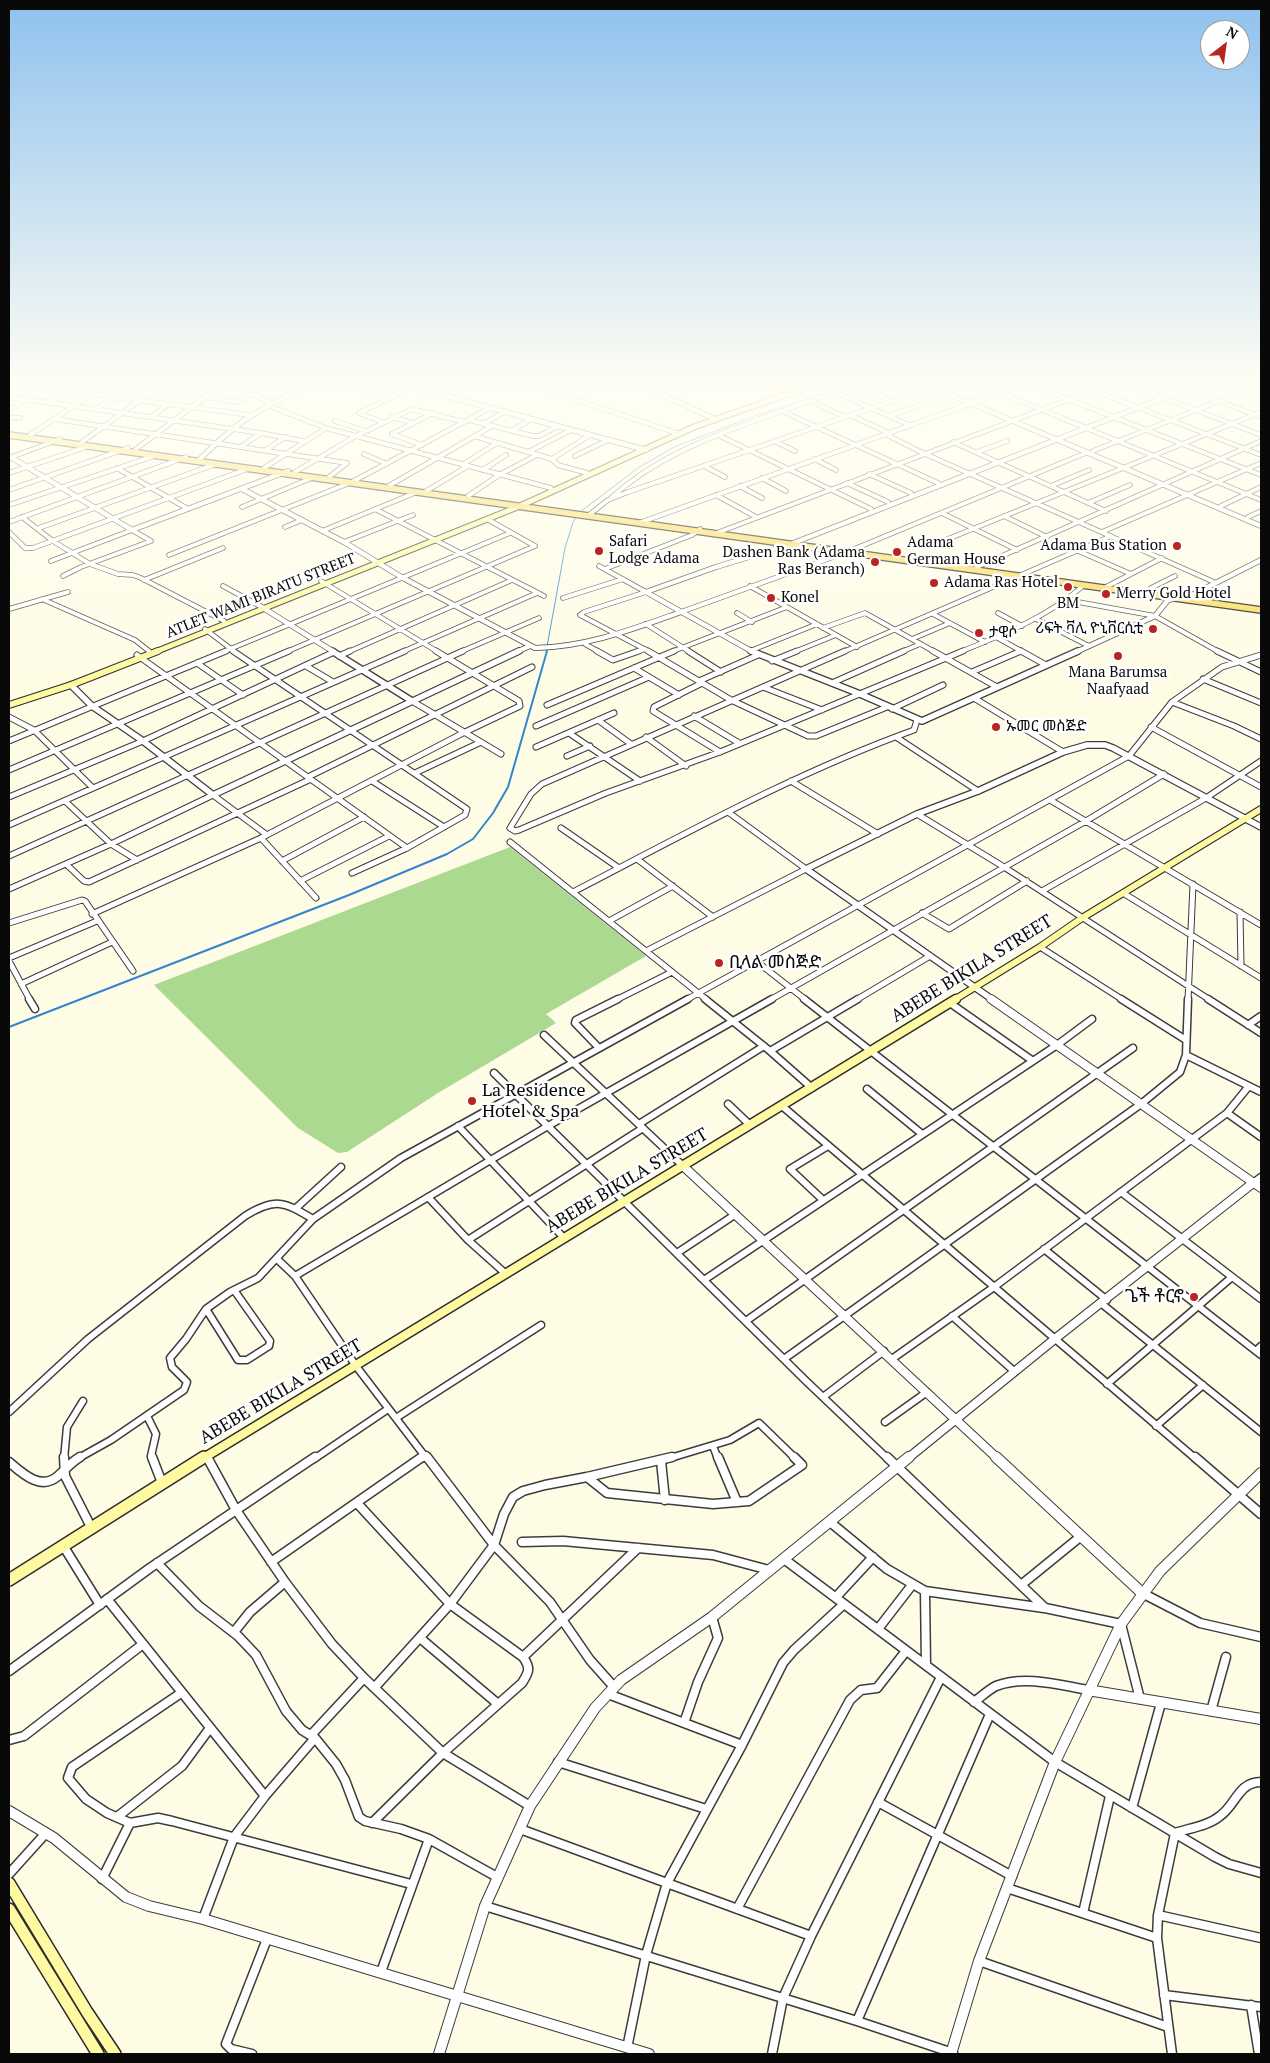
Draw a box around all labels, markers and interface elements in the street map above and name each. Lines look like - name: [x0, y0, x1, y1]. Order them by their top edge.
- north arrow: [1200, 20, 1250, 70]
- text: N: [1223, 22, 1242, 43]
- place label: Safari Lodge Adama: [609, 533, 700, 568]
- place label: Adama German House: [907, 534, 1006, 569]
- place label: Adama Bus Station: [1040, 537, 1167, 555]
- marker: Adama Bus Station: [1171, 540, 1183, 552]
- place label: Dashen Bank (Adama Ras Beranch): [723, 544, 865, 579]
- marker: Safari Lodge Adama: [593, 545, 605, 557]
- marker: Adama German House: [891, 546, 903, 558]
- street label: ATLET WAMI BIRATU STREET: [164, 550, 358, 642]
- marker: Dashen Bank (Adama Ras Beranch): [869, 556, 881, 568]
- place label: Adama Ras Hotel: [944, 574, 1058, 592]
- marker: Adama Ras Hotel: [928, 577, 940, 589]
- marker: BM: [1062, 581, 1074, 593]
- place label: Merry Gold Hotel: [1116, 585, 1231, 603]
- marker: Merry Gold Hotel: [1100, 588, 1112, 600]
- place label: Konel: [781, 589, 819, 607]
- marker: Konel: [765, 592, 777, 604]
- place label: BM: [1057, 595, 1079, 613]
- place label: ሪፍት ቫሊ ዮኒቨርሲቲ: [1035, 620, 1143, 638]
- marker: ሪፍት ቫሊ ዮኒቨርሲቲ: [1147, 623, 1159, 635]
- place label: ታዊሶ: [989, 624, 1018, 642]
- marker: ታዊሶ: [973, 627, 985, 639]
- marker: Mana Barumsa Naafyaad: [1112, 650, 1124, 662]
- place label: Mana Barumsa Naafyaad: [1069, 664, 1167, 699]
- place label: ኡመር መስጅድ: [1006, 718, 1087, 736]
- marker: ኡመር መስጅድ: [990, 721, 1002, 733]
- street label: ABEBE BIKILA STREET: [887, 911, 1057, 1027]
- place label: ቢላል መስጅድ: [729, 952, 821, 974]
- marker: ቢላል መስጅድ: [713, 957, 725, 969]
- place label: La Residence Hotel & Spa: [482, 1080, 586, 1122]
- marker: La Residence Hotel & Spa: [466, 1095, 478, 1107]
- street label: ABEBE BIKILA STREET: [542, 1124, 712, 1238]
- place label: ጌች ቶርኖ: [1125, 1286, 1184, 1308]
- marker: ጌች ቶርኖ: [1188, 1291, 1200, 1303]
- street label: ABEBE BIKILA STREET: [196, 1335, 366, 1449]

